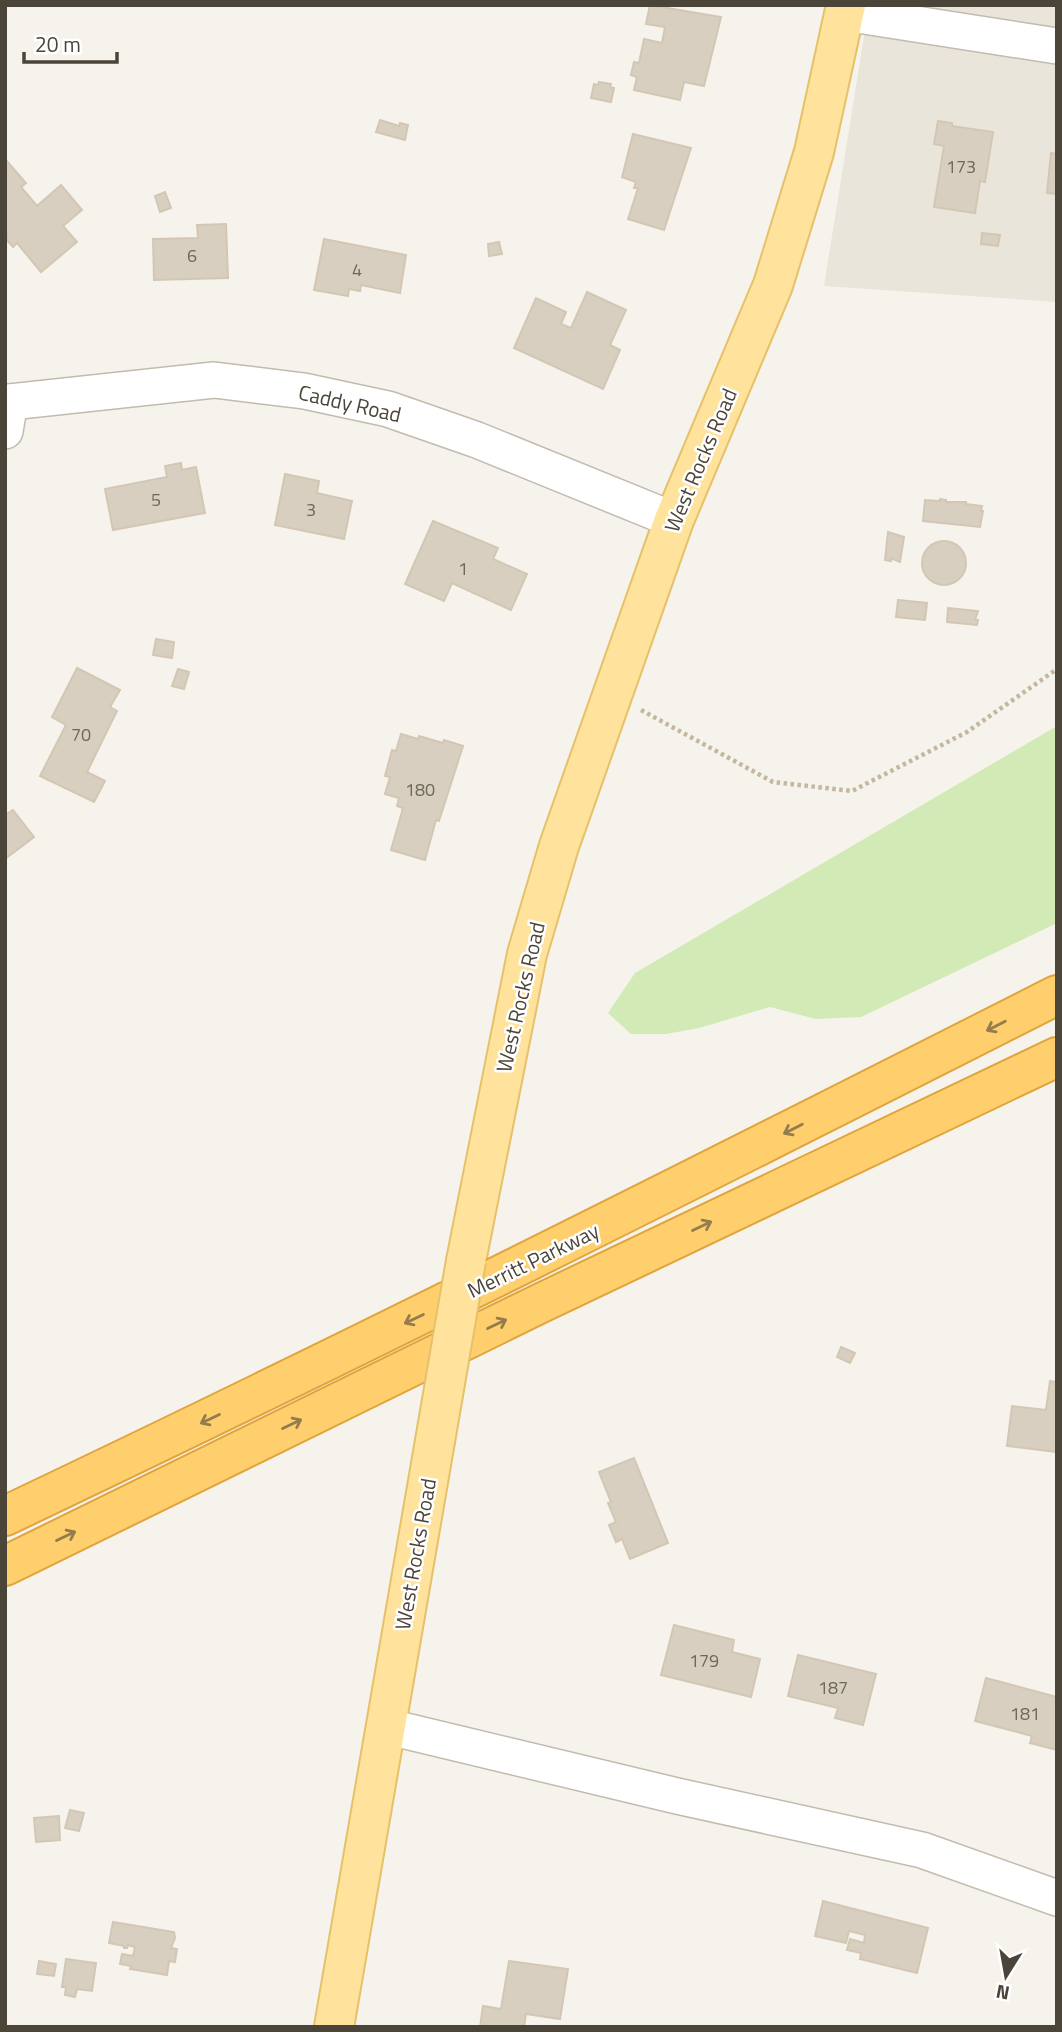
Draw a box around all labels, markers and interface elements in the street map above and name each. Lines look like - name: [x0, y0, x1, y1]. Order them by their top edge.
- scale bar: [24, 21, 117, 65]
- text: 20 m: [35, 28, 81, 60]
- house number: 173: [946, 153, 976, 180]
- house number: 6: [187, 242, 197, 269]
- house number: 4: [352, 256, 362, 283]
- street label: Caddy Road: [296, 376, 404, 430]
- street label: West Rocks Road: [655, 383, 745, 537]
- house number: 5: [151, 486, 161, 513]
- house number: 3: [306, 496, 316, 523]
- house number: 1: [458, 555, 468, 582]
- house number: 70: [71, 721, 91, 748]
- house number: 180: [405, 776, 435, 803]
- street label: West Rocks Road: [487, 919, 553, 1075]
- one-way arrow: [986, 1020, 1007, 1033]
- one-way arrow: [783, 1123, 804, 1137]
- street label: Merritt Parkway: [462, 1214, 604, 1306]
- one-way arrow: [691, 1219, 712, 1232]
- one-way arrow: [404, 1312, 425, 1326]
- one-way arrow: [486, 1317, 507, 1331]
- one-way arrow: [200, 1412, 221, 1426]
- one-way arrow: [281, 1417, 302, 1430]
- street label: West Rocks Road: [386, 1476, 444, 1632]
- one-way arrow: [55, 1528, 76, 1542]
- house number: 179: [689, 1647, 719, 1674]
- house number: 187: [818, 1674, 848, 1701]
- house number: 181: [1010, 1700, 1040, 1727]
- north arrow: [971, 1941, 1041, 2011]
- text: N: [993, 1978, 1012, 2009]

